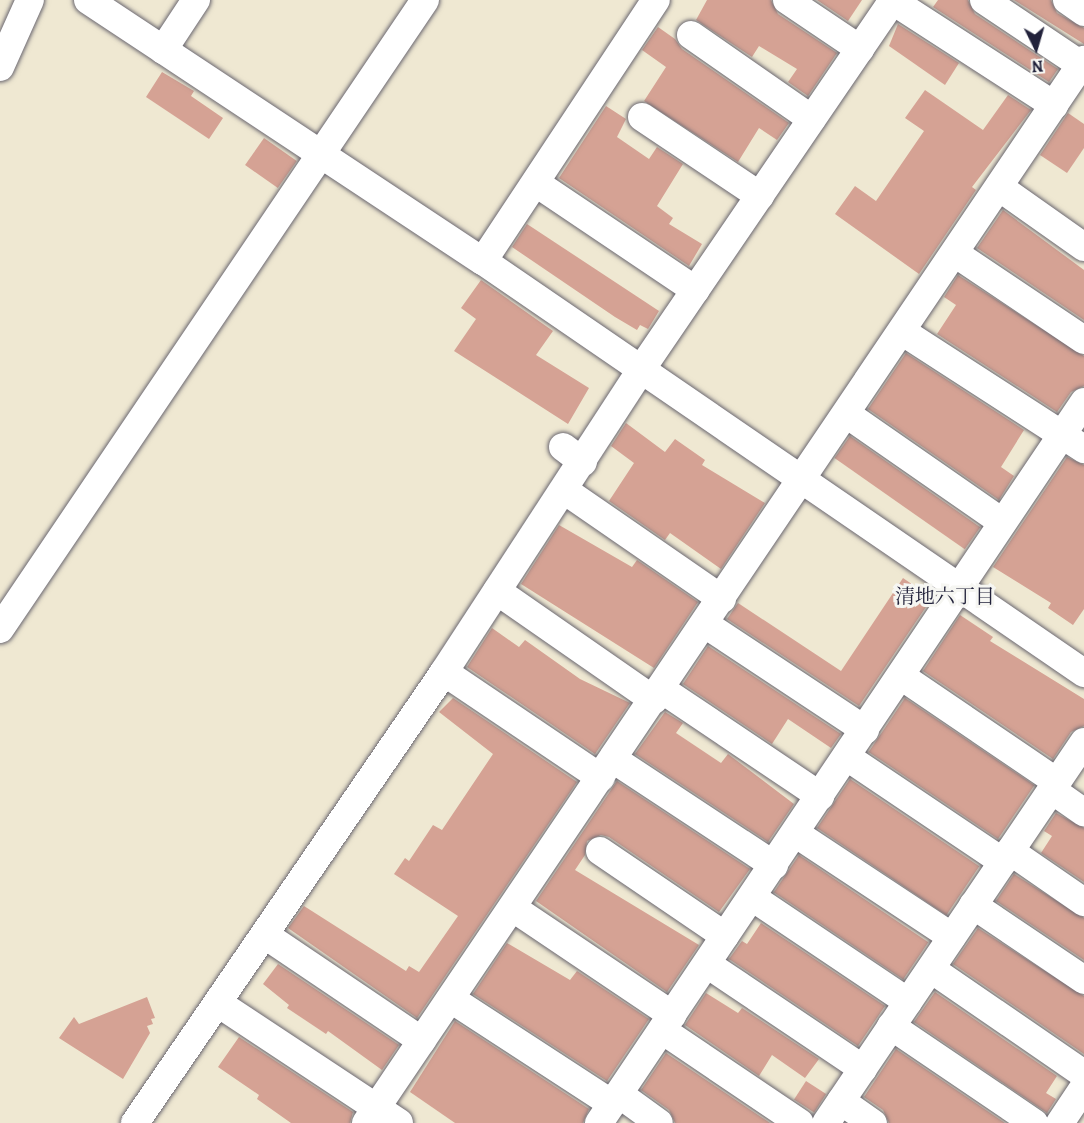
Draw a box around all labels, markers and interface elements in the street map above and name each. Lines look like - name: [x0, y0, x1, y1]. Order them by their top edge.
- north arrow: [1006, 18, 1066, 78]
- text: N: [1031, 54, 1044, 77]
- district label: 清地六丁目: [895, 584, 995, 608]

